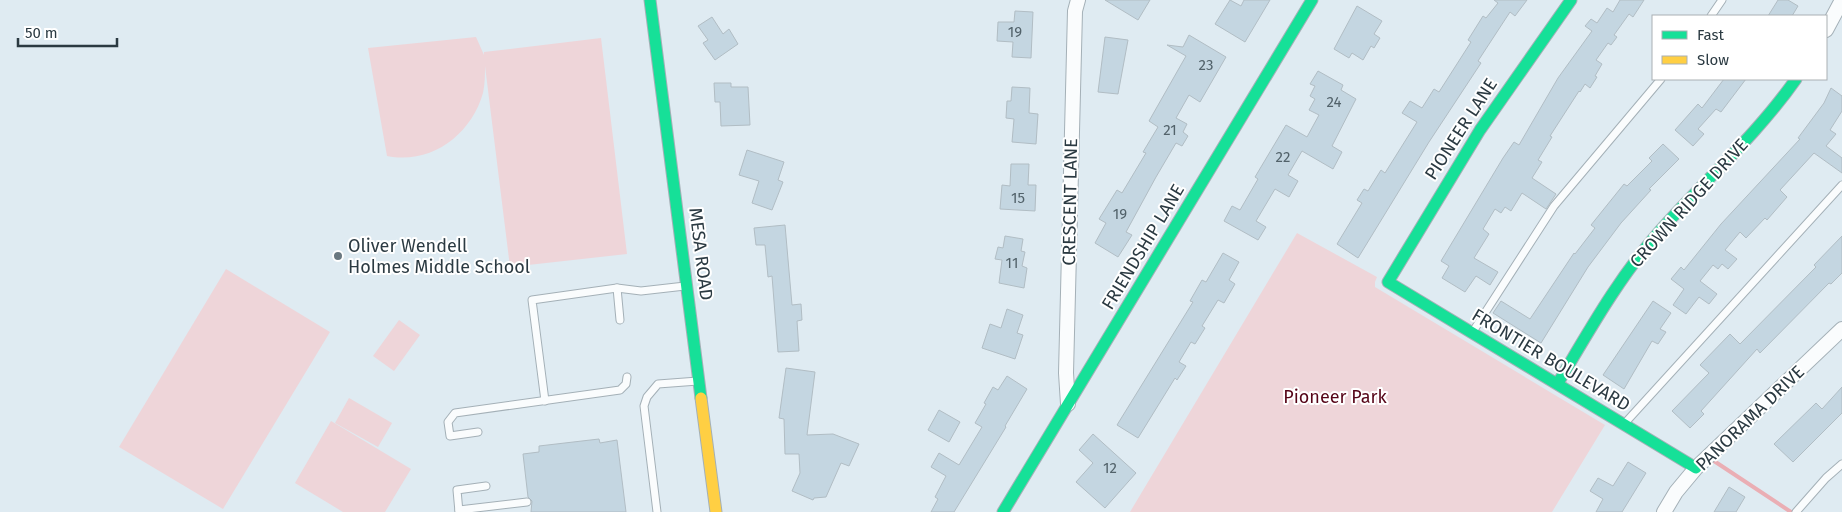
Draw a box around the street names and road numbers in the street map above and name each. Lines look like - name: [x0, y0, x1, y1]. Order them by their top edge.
- street label: PIONEER LANE: [1420, 74, 1502, 184]
- street label: CROWN RIDGE DRIVE: [1625, 134, 1753, 272]
- street label: CRESCENT LANE: [1058, 138, 1082, 266]
- street label: FRIENDSHIP LANE: [1097, 180, 1189, 314]
- street label: MESA ROAD: [684, 206, 718, 302]
- street label: FRONTIER BOULEVARD: [1468, 304, 1634, 416]
- street label: PANORAMA DRIVE: [1691, 361, 1809, 475]

